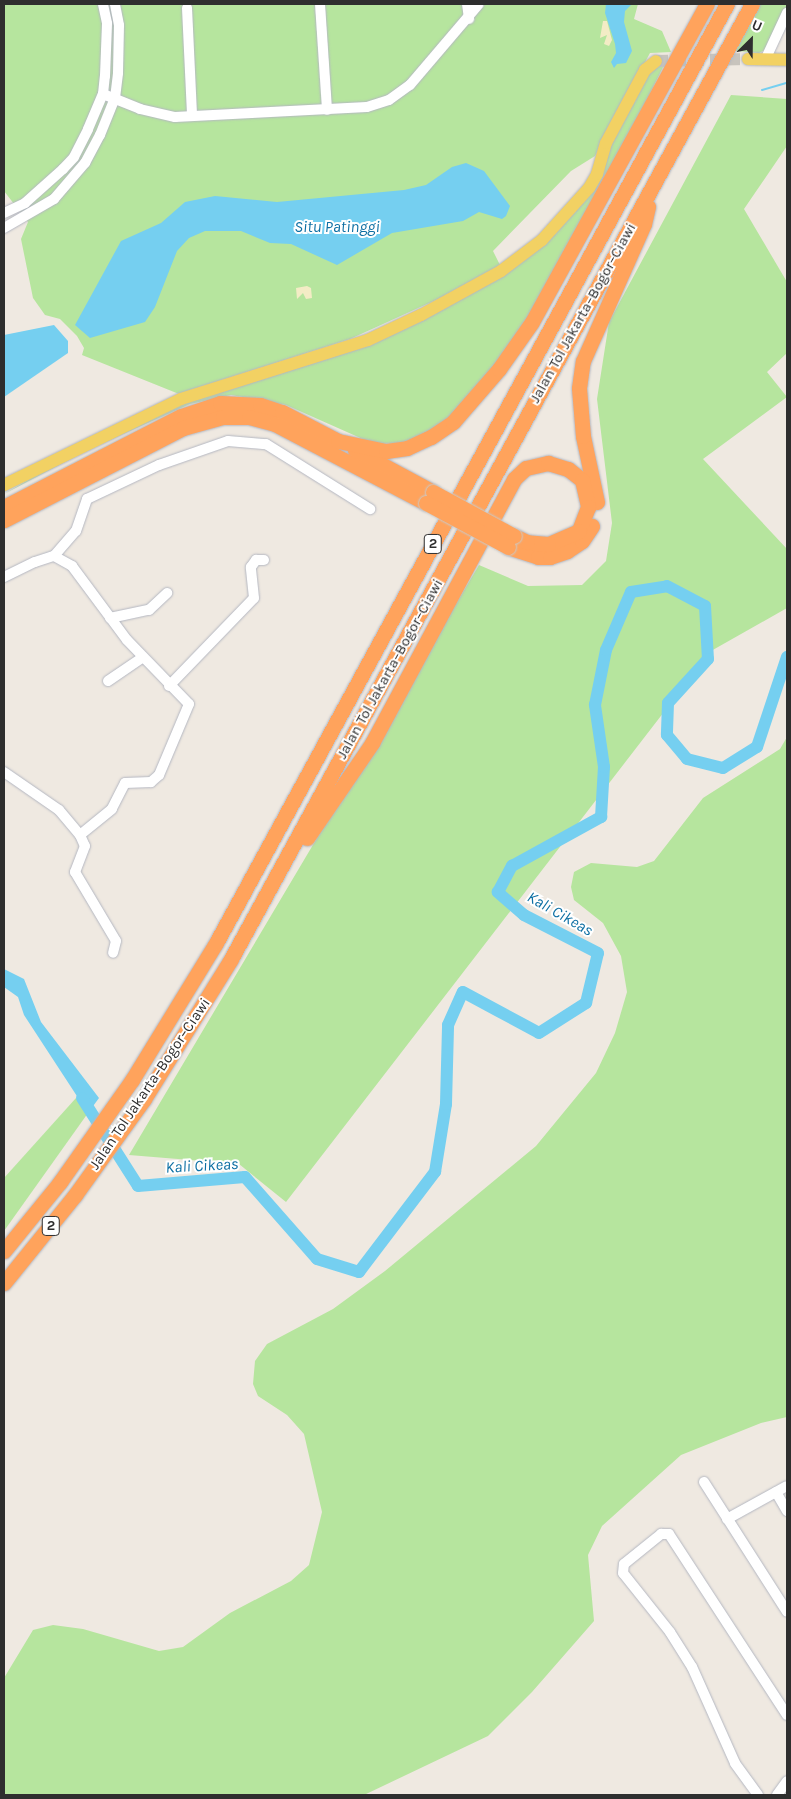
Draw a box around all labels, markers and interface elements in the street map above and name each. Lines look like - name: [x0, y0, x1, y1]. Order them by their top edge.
- north arrow: [726, 15, 776, 65]
- text: U: [749, 16, 765, 35]
- water label: Situ Patinggi: [294, 217, 380, 237]
- street label: Jalan Tol Jakarta–Bogor–Ciawi: [526, 220, 640, 406]
- road number: 2: [423, 532, 443, 556]
- street label: Jalan Tol Jakarta–Bogor–Ciawi: [333, 576, 447, 762]
- water label: Kali Cikeas: [524, 887, 596, 941]
- street label: Jalan Tol Jakarta–Bogor–Ciawi: [86, 995, 214, 1173]
- water label: Kali Cikeas: [165, 1155, 239, 1177]
- road number: 2: [41, 1214, 61, 1238]

